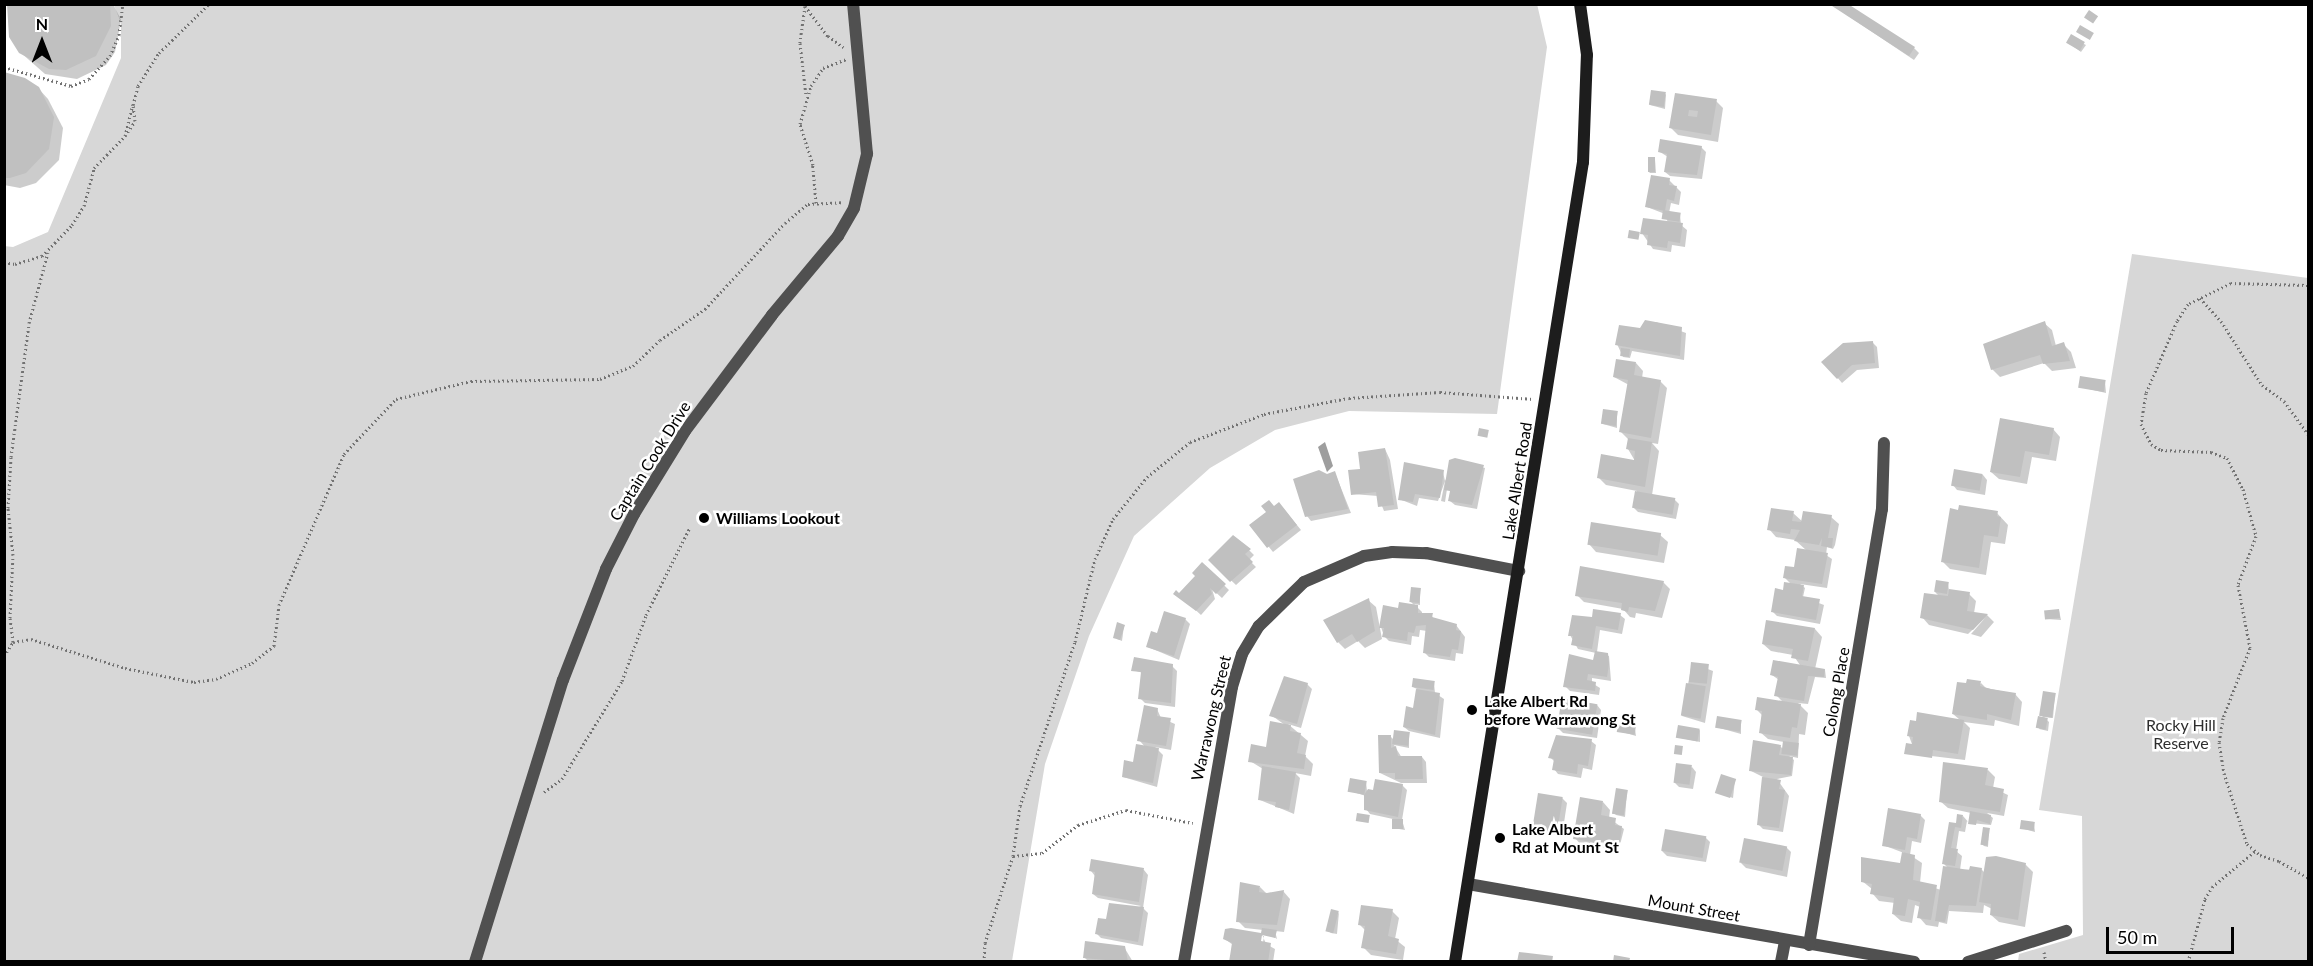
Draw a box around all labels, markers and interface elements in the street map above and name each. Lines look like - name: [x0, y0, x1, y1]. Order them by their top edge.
- north arrow: [12, 12, 72, 72]
- text: N: [36, 14, 48, 33]
- street label: Captain Cook Drive: [606, 398, 694, 524]
- street label: Lake Albert Road: [1498, 420, 1536, 542]
- place label: Williams Lookout: [716, 508, 840, 528]
- marker: Williams Lookout: [697, 511, 711, 525]
- street label: Colong Place: [1819, 646, 1853, 738]
- street label: Warrawong Street: [1187, 653, 1235, 783]
- place label: Lake Albert Rd before Warrawong St: [1484, 691, 1636, 729]
- marker: Lake Albert Rd before Warrawong St: [1465, 703, 1479, 717]
- park label: Rocky Hill Reserve: [2146, 715, 2216, 753]
- place label: Lake Albert Rd at Mount St: [1512, 819, 1619, 857]
- marker: Lake Albert Rd at Mount St: [1493, 831, 1507, 845]
- street label: Mount Street: [1646, 890, 1742, 926]
- scale bar: [2109, 915, 2236, 953]
- text: 50 m: [2117, 926, 2157, 948]

